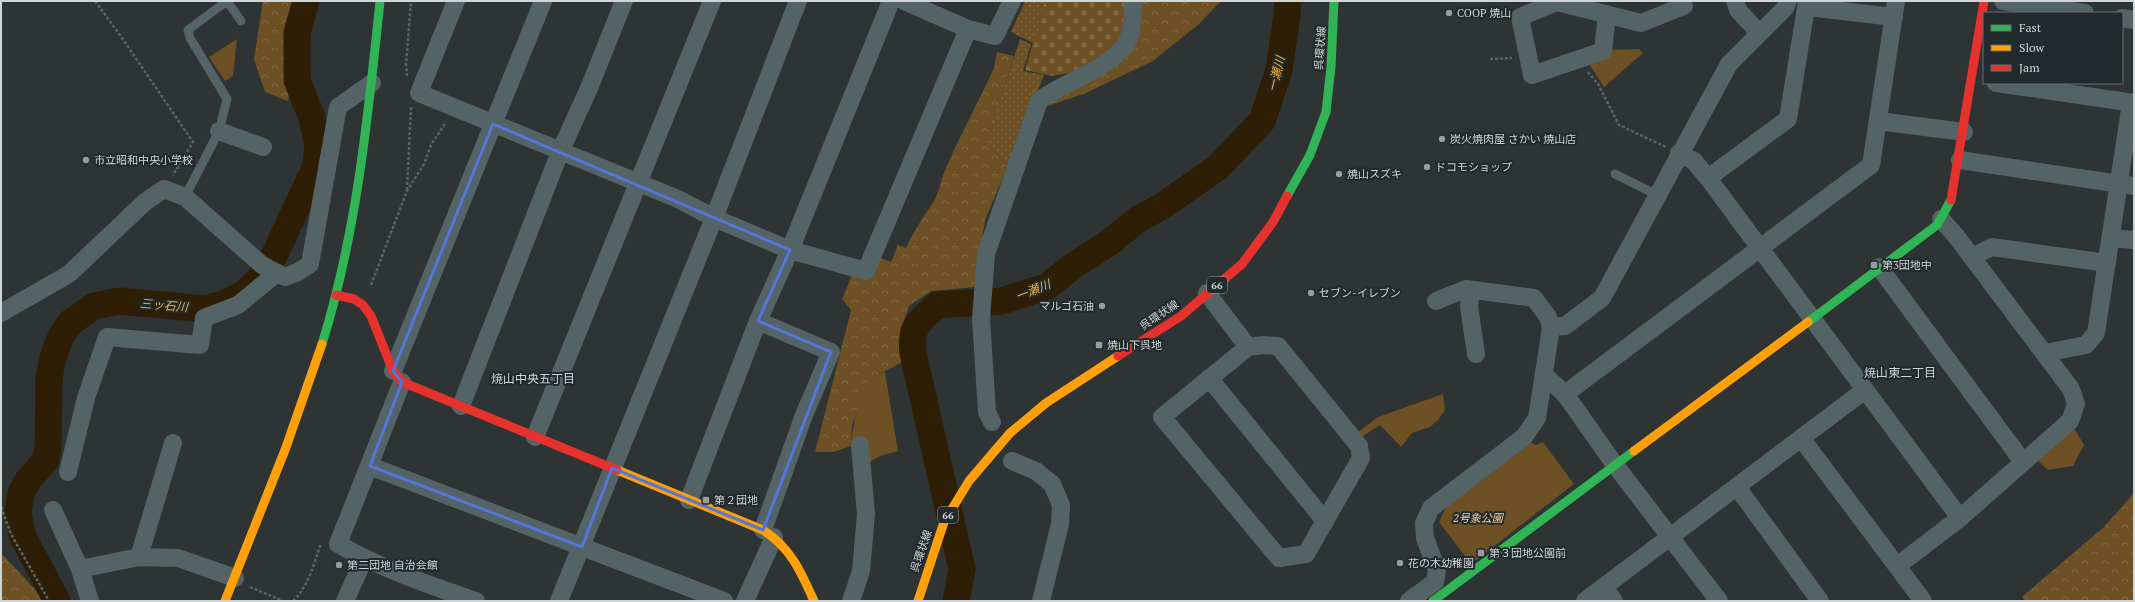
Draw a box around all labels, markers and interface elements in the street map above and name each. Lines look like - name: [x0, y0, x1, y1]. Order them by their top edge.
- place label: COOP 焼山: [1457, 6, 1511, 20]
- marker: COOP 焼山: [1444, 8, 1454, 18]
- legend: [1983, 12, 2123, 84]
- text: Fast: [2019, 20, 2042, 35]
- street label: 呉環状線: [1311, 26, 1329, 70]
- text: Slow: [2019, 40, 2045, 55]
- water label: 一瀬川: [1264, 53, 1288, 93]
- text: Jam: [2019, 60, 2040, 75]
- place label: 炭火焼肉屋 さかい 焼山店: [1450, 132, 1576, 146]
- marker: 炭火焼肉屋 さかい 焼山店: [1437, 134, 1447, 144]
- place label: 市立昭和中央小学校: [94, 153, 193, 167]
- marker: 市立昭和中央小学校: [81, 155, 91, 165]
- place label: ドコモショップ: [1435, 160, 1512, 174]
- marker: ドコモショップ: [1422, 162, 1432, 172]
- place label: 焼山スズキ: [1347, 167, 1402, 181]
- marker: 焼山スズキ: [1334, 169, 1344, 179]
- place label: 第3団地中: [1882, 258, 1932, 272]
- marker: 第3団地中: [1869, 260, 1879, 270]
- water label: 一瀬川: [1013, 276, 1054, 304]
- road number: 66: [1207, 277, 1227, 293]
- place label: セブン-イレブン: [1319, 286, 1401, 300]
- marker: セブン-イレブン: [1306, 288, 1316, 298]
- water label: 三ッ石川: [139, 295, 191, 315]
- street label: 呉環状線: [1137, 297, 1181, 333]
- place label: マルゴ石油: [1039, 299, 1094, 313]
- marker: マルゴ石油: [1097, 301, 1107, 311]
- place label: 焼山下呉地: [1107, 338, 1162, 352]
- marker: 焼山下呉地: [1094, 340, 1104, 350]
- district label: 焼山東二丁目: [1864, 365, 1936, 380]
- district label: 焼山中央五丁目: [491, 371, 575, 386]
- place label: 第２団地: [714, 493, 758, 507]
- marker: 第２団地: [701, 495, 711, 505]
- road number: 66: [938, 507, 958, 523]
- park label: 2号象公園: [1452, 511, 1505, 525]
- street label: 呉環状線: [907, 528, 935, 574]
- place label: 第３団地公園前: [1489, 546, 1566, 560]
- marker: 第３団地公園前: [1476, 548, 1486, 558]
- place label: 花の木幼稚園: [1408, 556, 1474, 570]
- place label: 第二団地 自治会館: [347, 558, 438, 572]
- marker: 花の木幼稚園: [1395, 558, 1405, 568]
- marker: 第二団地 自治会館: [334, 560, 344, 570]

